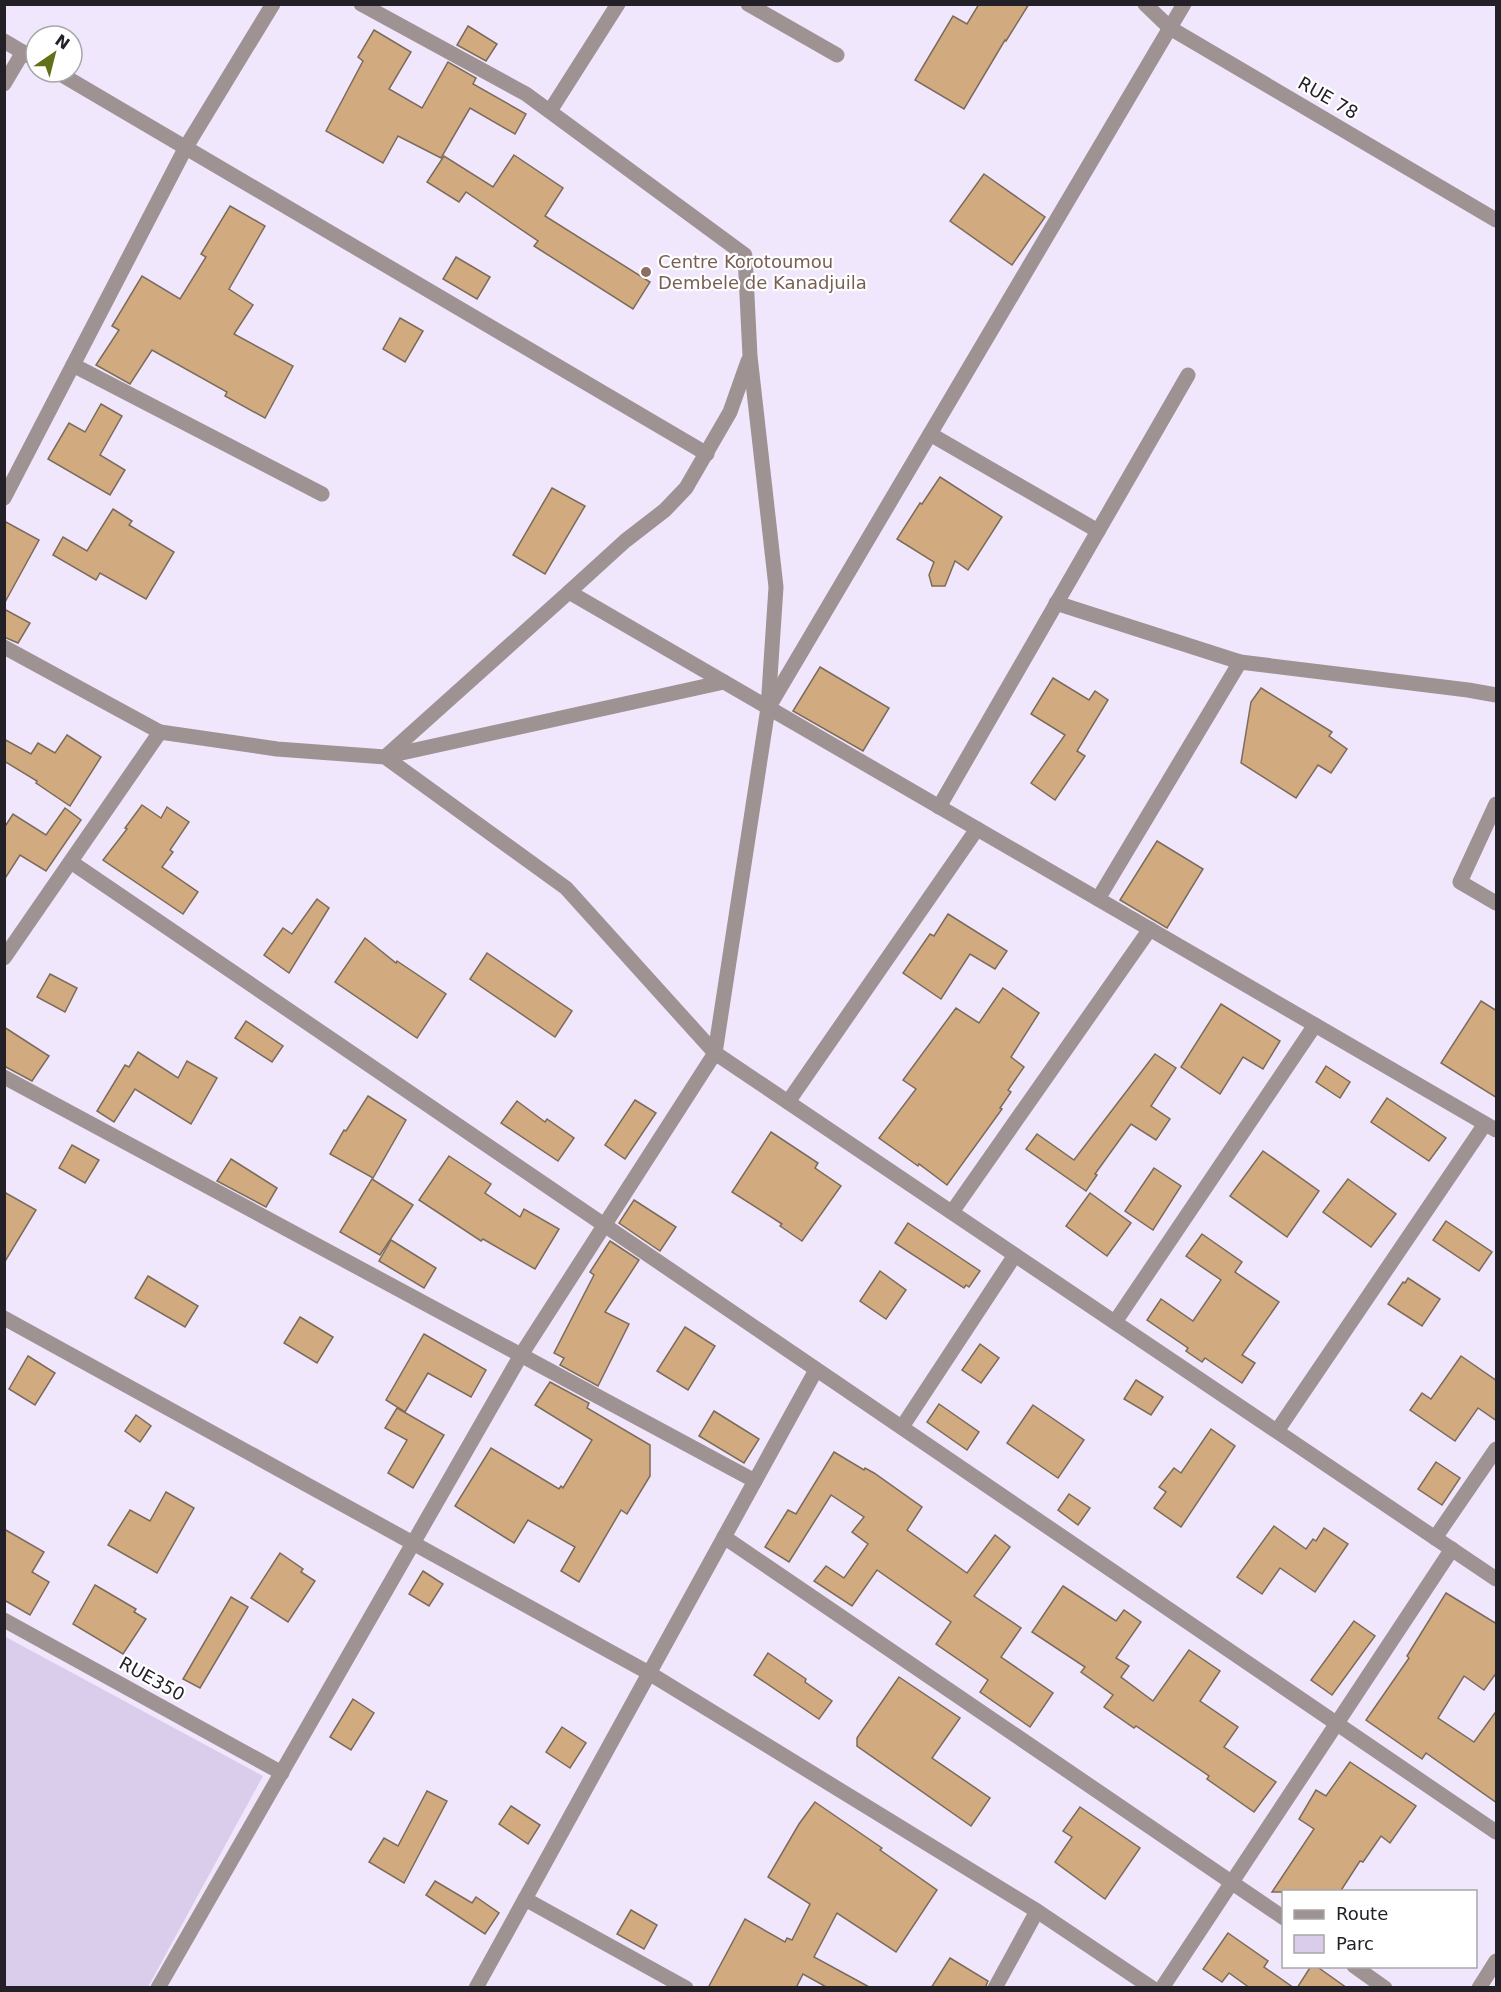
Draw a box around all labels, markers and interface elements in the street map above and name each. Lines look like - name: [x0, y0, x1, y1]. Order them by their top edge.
- north arrow: [24, 24, 84, 84]
- text: N: [51, 31, 73, 54]
- street label: RUE 78: [1295, 72, 1362, 123]
- place label: Centre Korotoumou Dembele de Kanadjuila: [658, 251, 867, 293]
- marker: Centre Korotoumou Dembele de Kanadjuila: [639, 265, 653, 279]
- street label: RUE350: [116, 1652, 189, 1705]
- legend: [1282, 1890, 1477, 1968]
- text: Route: [1336, 1903, 1388, 1924]
- text: Parc: [1336, 1933, 1374, 1954]

